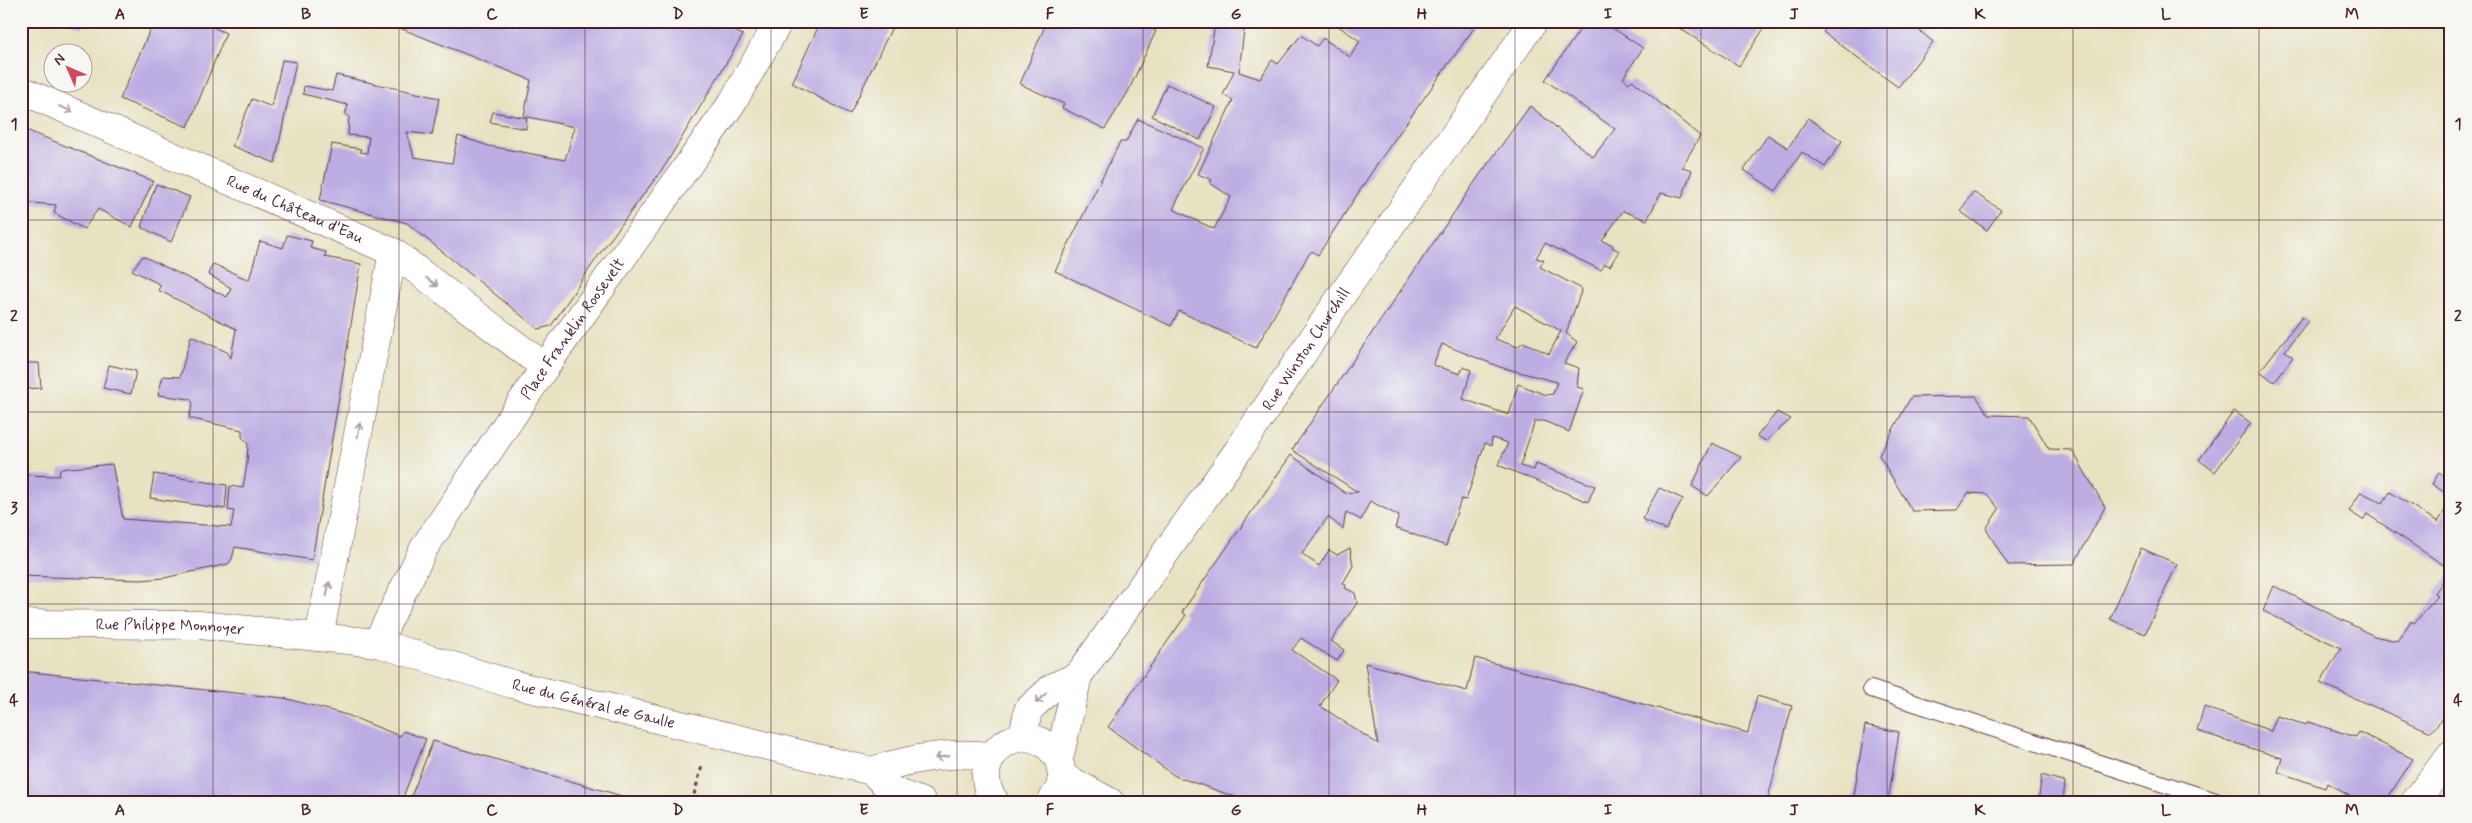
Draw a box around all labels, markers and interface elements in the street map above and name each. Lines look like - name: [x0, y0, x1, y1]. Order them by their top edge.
- text: A: [115, 4, 125, 25]
- text: B: [301, 4, 311, 25]
- text: C: [486, 4, 498, 25]
- text: D: [672, 4, 684, 25]
- text: E: [859, 4, 869, 25]
- text: F: [1046, 4, 1055, 25]
- text: G: [1231, 4, 1242, 25]
- text: H: [1417, 4, 1428, 25]
- text: I: [1604, 4, 1613, 25]
- text: J: [1789, 4, 1799, 25]
- text: K: [1974, 4, 1986, 25]
- text: L: [2161, 4, 2172, 25]
- text: M: [2345, 4, 2359, 25]
- north arrow: [42, 42, 92, 92]
- text: N: [50, 50, 69, 69]
- one-way arrow: [58, 105, 73, 115]
- text: 1: [10, 114, 18, 135]
- text: 1: [2454, 114, 2462, 135]
- street label: Rue du Château d'Eau: [223, 170, 367, 249]
- street label: Place Franklin Roosevelt: [516, 253, 630, 404]
- one-way arrow: [425, 277, 439, 287]
- street label: Rue Winston Churchill: [1257, 283, 1355, 414]
- text: 2: [10, 306, 18, 327]
- text: 2: [2454, 306, 2462, 327]
- one-way arrow: [355, 422, 364, 438]
- text: 3: [10, 498, 18, 519]
- text: 3: [2454, 498, 2462, 519]
- one-way arrow: [324, 581, 333, 597]
- street label: Rue Philippe Monnoyer: [95, 614, 246, 640]
- street label: Rue du Général de Gaulle: [510, 674, 677, 734]
- text: 4: [9, 690, 19, 711]
- text: 4: [2453, 690, 2463, 711]
- one-way arrow: [1034, 692, 1047, 704]
- one-way arrow: [934, 752, 950, 762]
- text: A: [115, 800, 125, 821]
- text: B: [301, 800, 311, 821]
- text: C: [486, 800, 498, 821]
- text: D: [672, 800, 684, 821]
- text: E: [859, 800, 869, 821]
- text: F: [1046, 800, 1055, 821]
- text: G: [1231, 800, 1242, 821]
- text: H: [1417, 800, 1428, 821]
- text: I: [1604, 800, 1613, 821]
- text: J: [1789, 800, 1799, 821]
- text: K: [1974, 800, 1986, 821]
- text: L: [2161, 800, 2172, 821]
- text: M: [2345, 800, 2359, 821]

